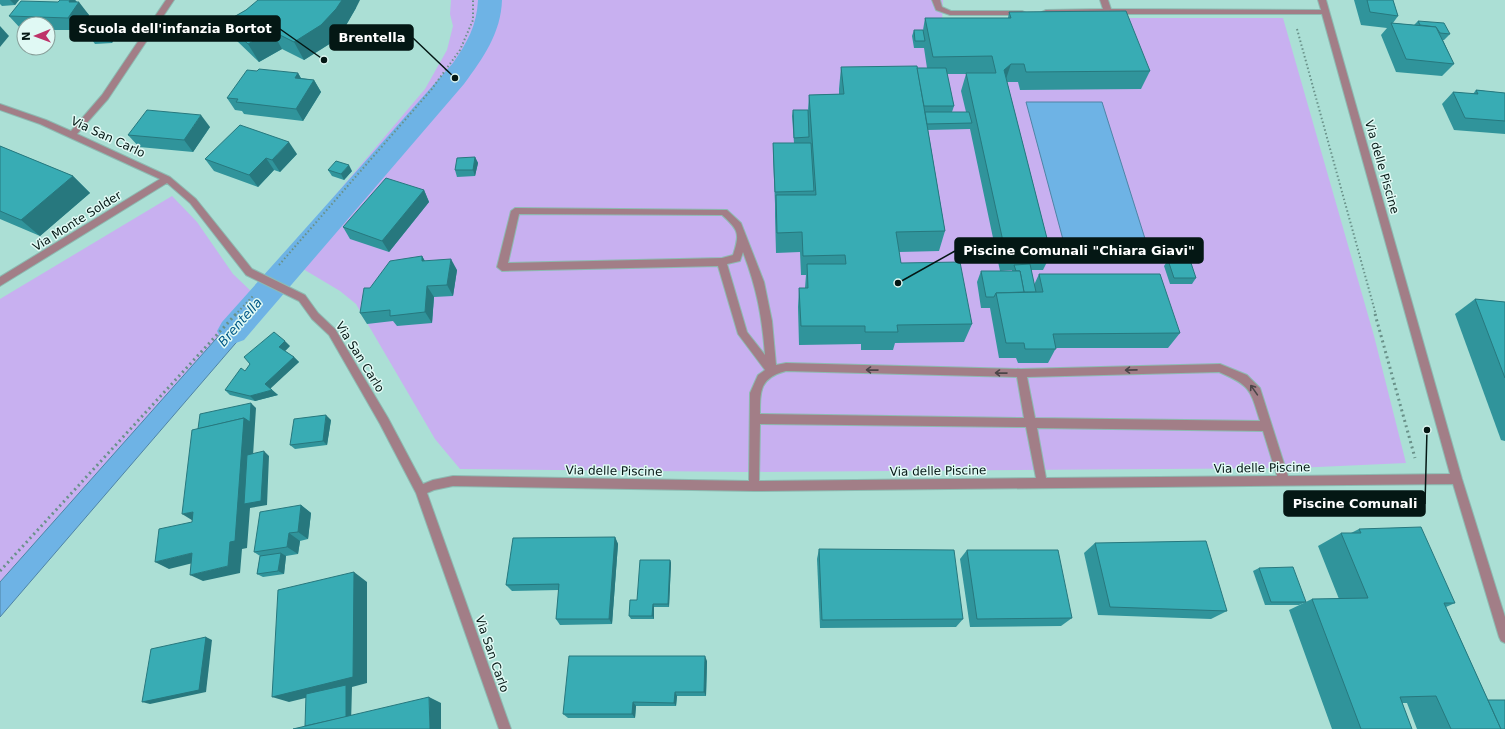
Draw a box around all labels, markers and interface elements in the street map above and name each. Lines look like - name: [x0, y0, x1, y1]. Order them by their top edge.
- north arrow: [16, 16, 56, 56]
- callout: Scuola dell'infanzia Bortot: [70, 16, 280, 41]
- text: Scuola dell'infanzia Bortot: [78, 21, 272, 36]
- callout: Brentella: [330, 25, 413, 50]
- text: Brentella: [338, 30, 406, 45]
- text: N: [20, 31, 33, 41]
- street label: Via San Carlo: [69, 114, 147, 160]
- street label: Via delle Piscine: [1362, 119, 1402, 215]
- street label: Via Monte Solder: [30, 188, 124, 254]
- callout: Piscine Comunali "Chiara Giavi": [955, 238, 1203, 263]
- text: Piscine Comunali "Chiara Giavi": [963, 243, 1195, 258]
- water label: Brentella: [215, 295, 265, 349]
- street label: Via San Carlo: [333, 319, 387, 395]
- one-way arrow: [866, 366, 879, 373]
- one-way arrow: [1125, 366, 1138, 374]
- one-way arrow: [995, 369, 1008, 376]
- one-way arrow: [1250, 384, 1258, 395]
- street label: Via delle Piscine: [1213, 460, 1311, 476]
- street label: Via delle Piscine: [565, 463, 663, 479]
- street label: Via delle Piscine: [889, 463, 987, 479]
- callout: Piscine Comunali: [1284, 491, 1425, 516]
- text: Piscine Comunali: [1293, 496, 1417, 511]
- street label: Via San Carlo: [472, 614, 512, 694]

